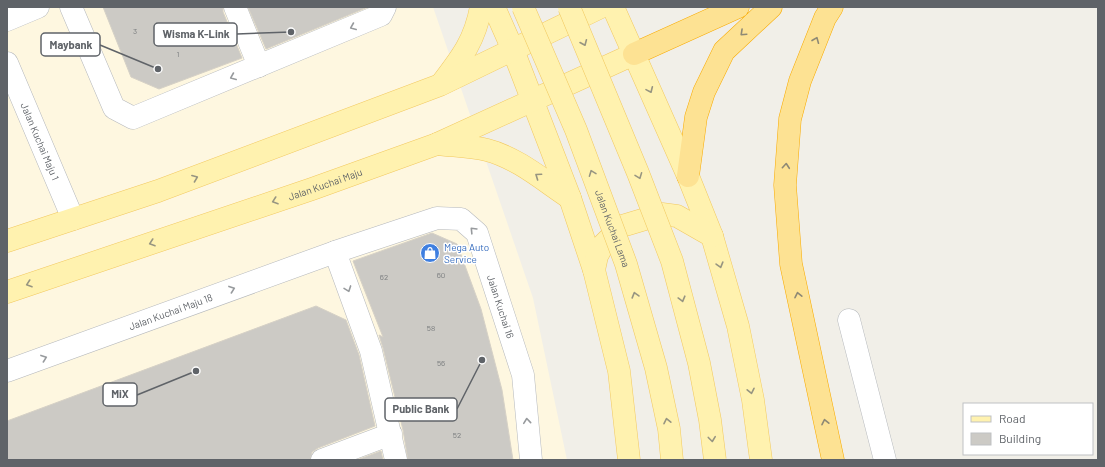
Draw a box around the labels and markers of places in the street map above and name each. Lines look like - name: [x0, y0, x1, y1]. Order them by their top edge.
- callout: Wisma K-Link: [154, 23, 237, 46]
- callout: Maybank: [41, 33, 100, 56]
- place label: Mega Auto Service: [444, 241, 489, 265]
- shop icon: Mega Auto Service: [419, 242, 441, 264]
- callout: MiX: [103, 383, 137, 406]
- callout: Public Bank: [385, 398, 457, 421]

